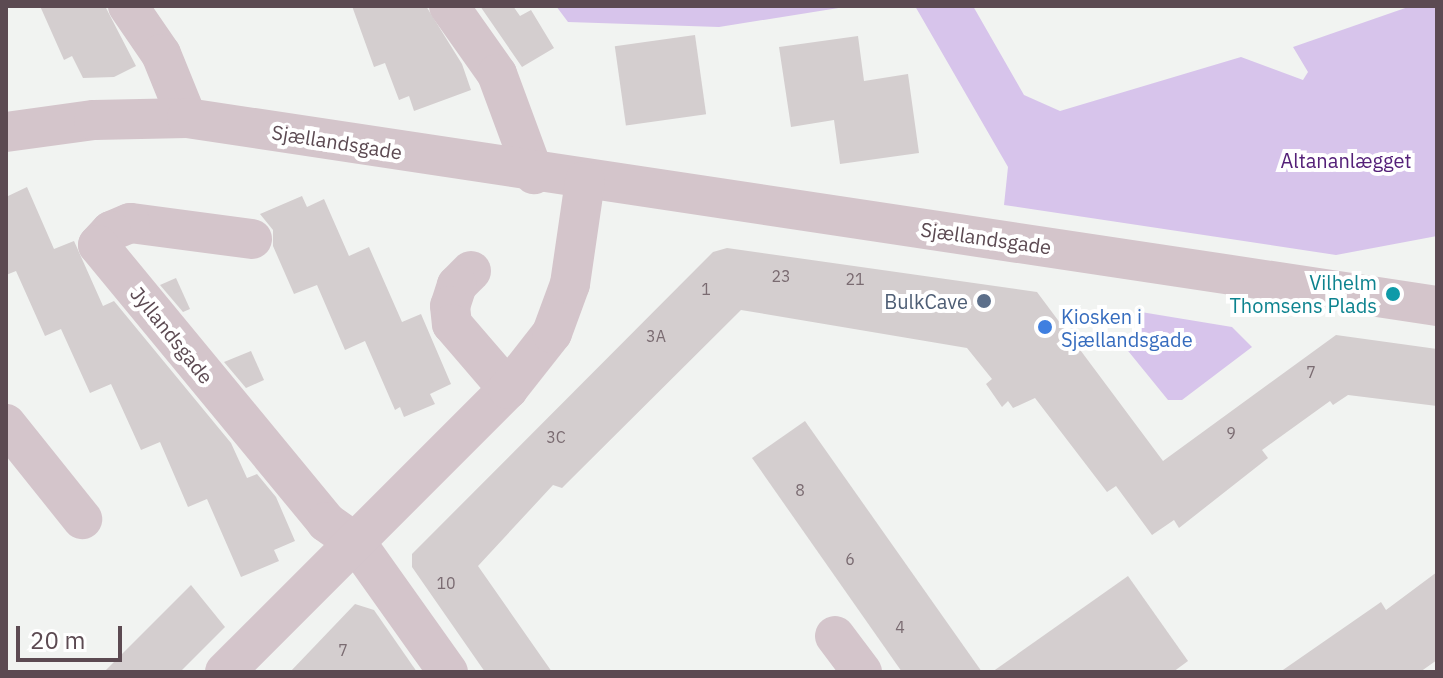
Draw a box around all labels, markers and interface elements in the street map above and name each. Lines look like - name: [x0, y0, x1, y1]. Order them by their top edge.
- street label: Sjællandsgade: [270, 120, 404, 164]
- park label: Altananlægget: [1280, 148, 1412, 172]
- street label: Sjællandsgade: [919, 217, 1053, 259]
- house number: 23: [771, 266, 791, 286]
- house number: 21: [845, 269, 865, 289]
- place label: Vilhelm Thomsens Plads: [1229, 270, 1377, 317]
- house number: 1: [701, 279, 711, 299]
- street label: Jyllandsgade: [126, 282, 218, 388]
- marker: Vilhelm Thomsens Plads: [1384, 285, 1402, 303]
- place label: BulkCave: [884, 289, 968, 313]
- marker: BulkCave: [975, 292, 993, 310]
- place label: Kiosken i Sjællandsgade: [1061, 304, 1193, 351]
- marker: Kiosken i Sjællandsgade: [1036, 318, 1054, 336]
- house number: 3A: [646, 326, 666, 346]
- house number: 7: [1306, 362, 1316, 382]
- house number: 9: [1226, 423, 1236, 443]
- house number: 3C: [546, 427, 566, 447]
- house number: 8: [795, 480, 805, 500]
- house number: 6: [845, 549, 855, 569]
- house number: 10: [436, 573, 456, 593]
- scale bar: [20, 610, 126, 660]
- house number: 4: [895, 617, 905, 637]
- text: 20 m: [30, 624, 85, 656]
- house number: 7: [338, 640, 348, 660]

